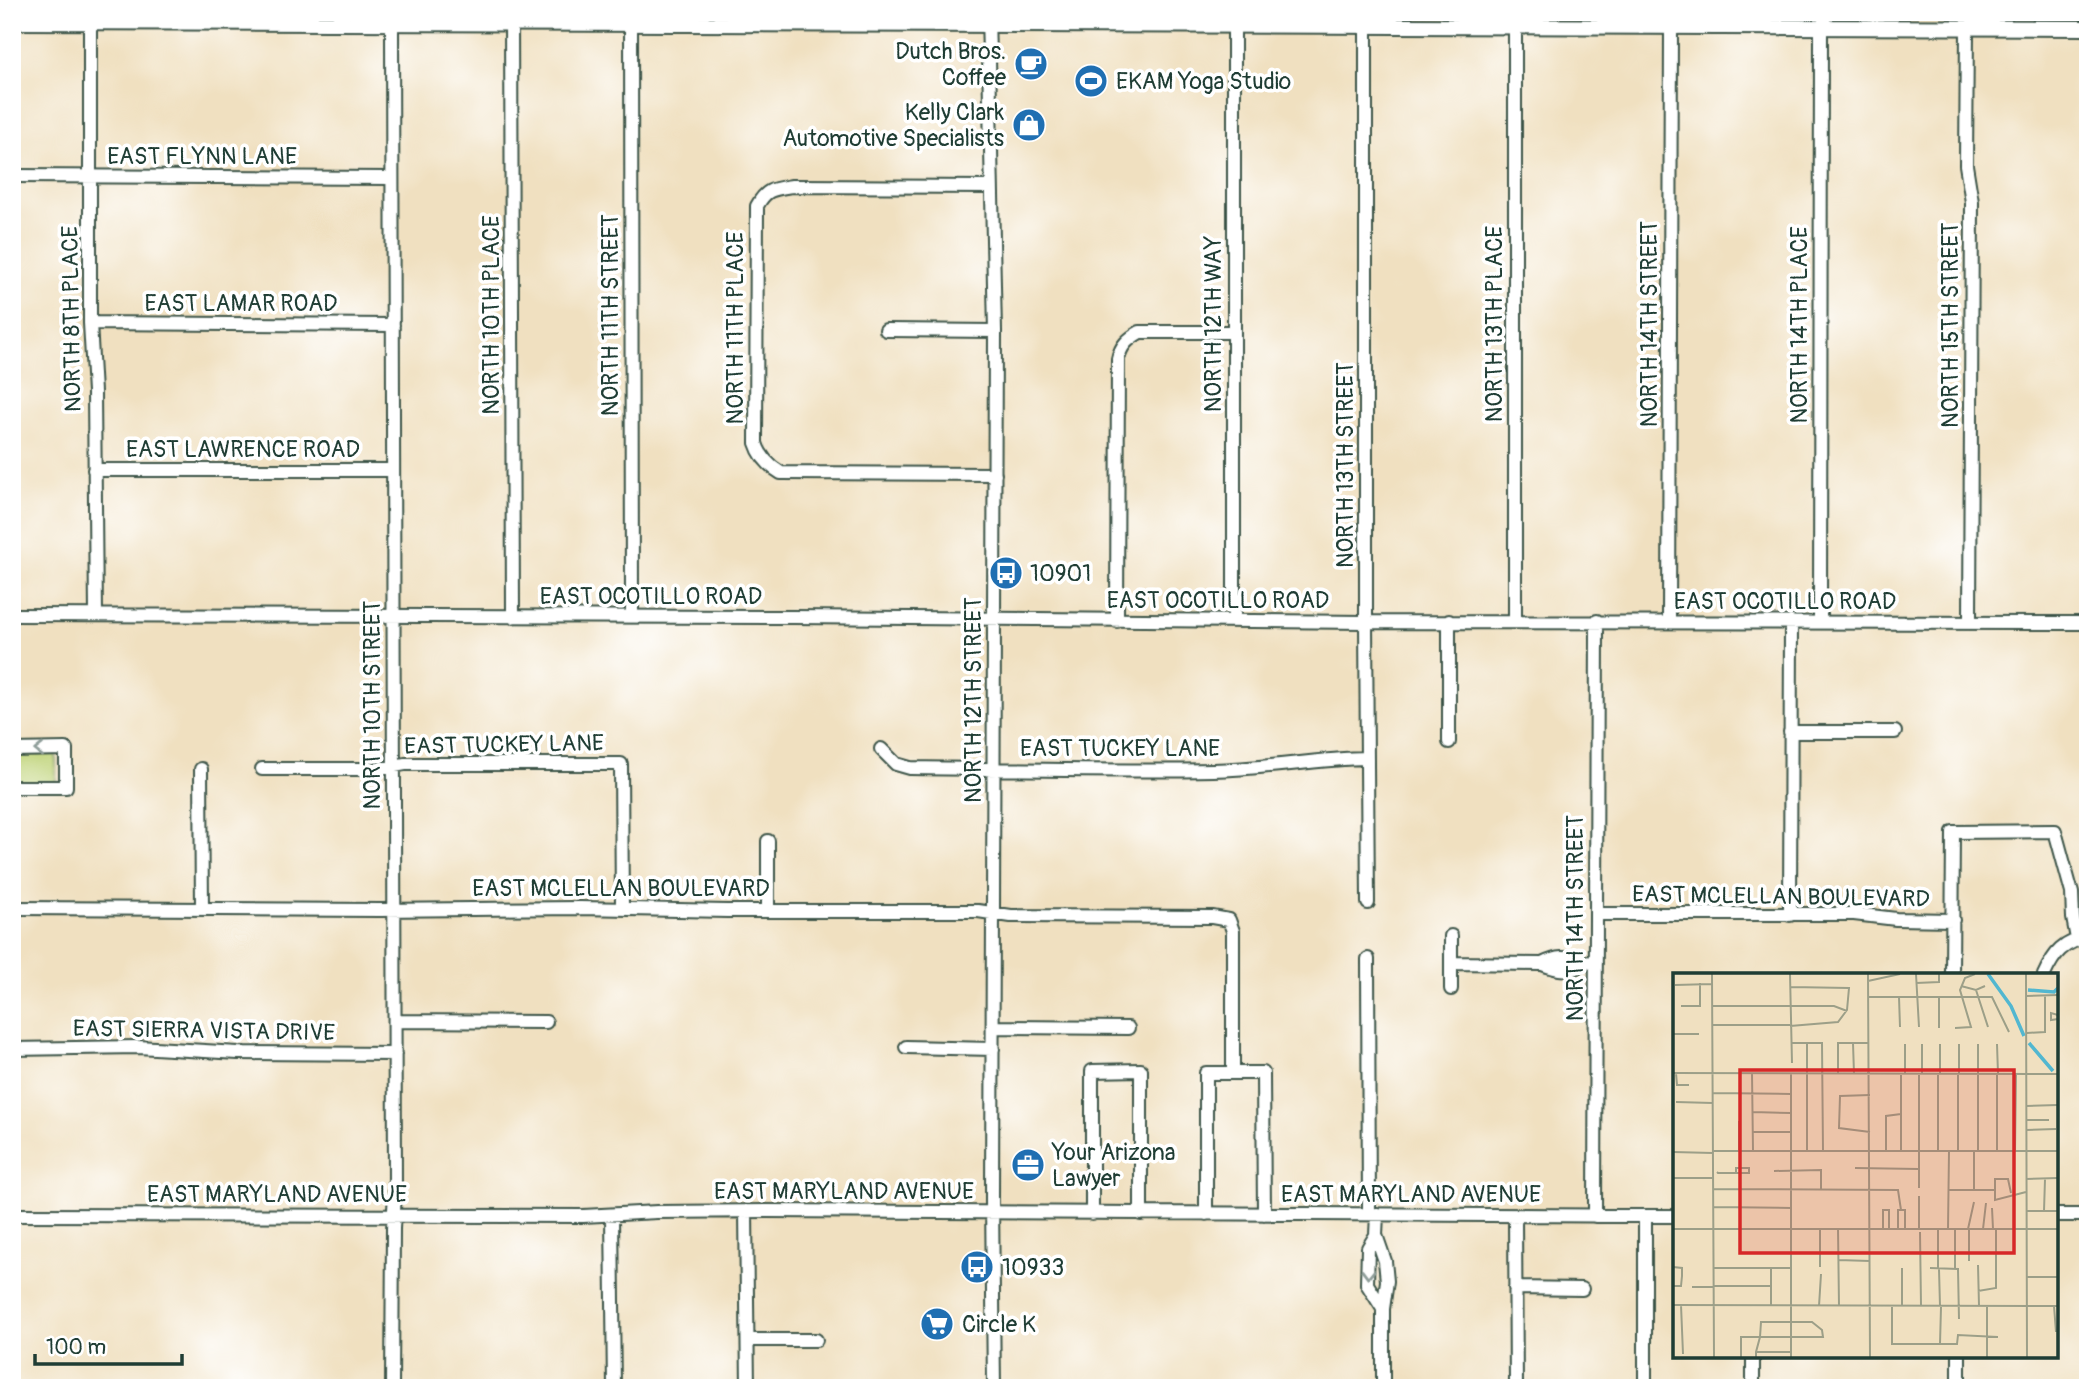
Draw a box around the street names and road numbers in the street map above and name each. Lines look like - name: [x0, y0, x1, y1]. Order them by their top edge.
- street label: EAST FLYNN LANE: [107, 142, 297, 171]
- street label: NORTH 11TH STREET: [596, 214, 625, 416]
- street label: NORTH 10TH PLACE: [477, 215, 506, 415]
- street label: NORTH 14TH STREET: [1635, 220, 1664, 427]
- street label: NORTH 15TH STREET: [1936, 222, 1965, 428]
- street label: NORTH 8TH PLACE: [55, 226, 88, 412]
- street label: NORTH 13TH PLACE: [1480, 226, 1509, 422]
- street label: NORTH 14TH PLACE: [1785, 226, 1814, 424]
- street label: NORTH 11TH PLACE: [721, 232, 750, 424]
- street label: NORTH 12TH WAY: [1199, 236, 1228, 412]
- street label: EAST LAMAR ROAD: [144, 289, 338, 318]
- street label: NORTH 13TH STREET: [1331, 362, 1360, 568]
- street label: EAST LAWRENCE ROAD: [126, 435, 360, 464]
- street label: EAST OCOTILLO ROAD: [540, 582, 762, 611]
- street label: EAST OCOTILLO ROAD: [1107, 586, 1329, 615]
- street label: EAST OCOTILLO ROAD: [1674, 587, 1896, 616]
- street label: NORTH 12TH STREET: [959, 597, 988, 803]
- street label: NORTH 10TH STREET: [358, 600, 387, 809]
- street label: EAST TUCKEY LANE: [404, 728, 604, 761]
- street label: EAST TUCKEY LANE: [1020, 734, 1220, 763]
- street label: NORTH 14TH STREET: [1561, 814, 1590, 1021]
- street label: EAST MCLELLAN BOULEVARD: [472, 874, 770, 903]
- street label: EAST MCLELLAN BOULEVARD: [1632, 879, 1930, 914]
- street label: EAST SIERRA VISTA DRIVE: [73, 1014, 335, 1047]
- street label: EAST MARYLAND AVENUE: [714, 1177, 974, 1206]
- street label: EAST MARYLAND AVENUE: [147, 1180, 407, 1209]
- street label: EAST MARYLAND AVENUE: [1281, 1180, 1541, 1209]

